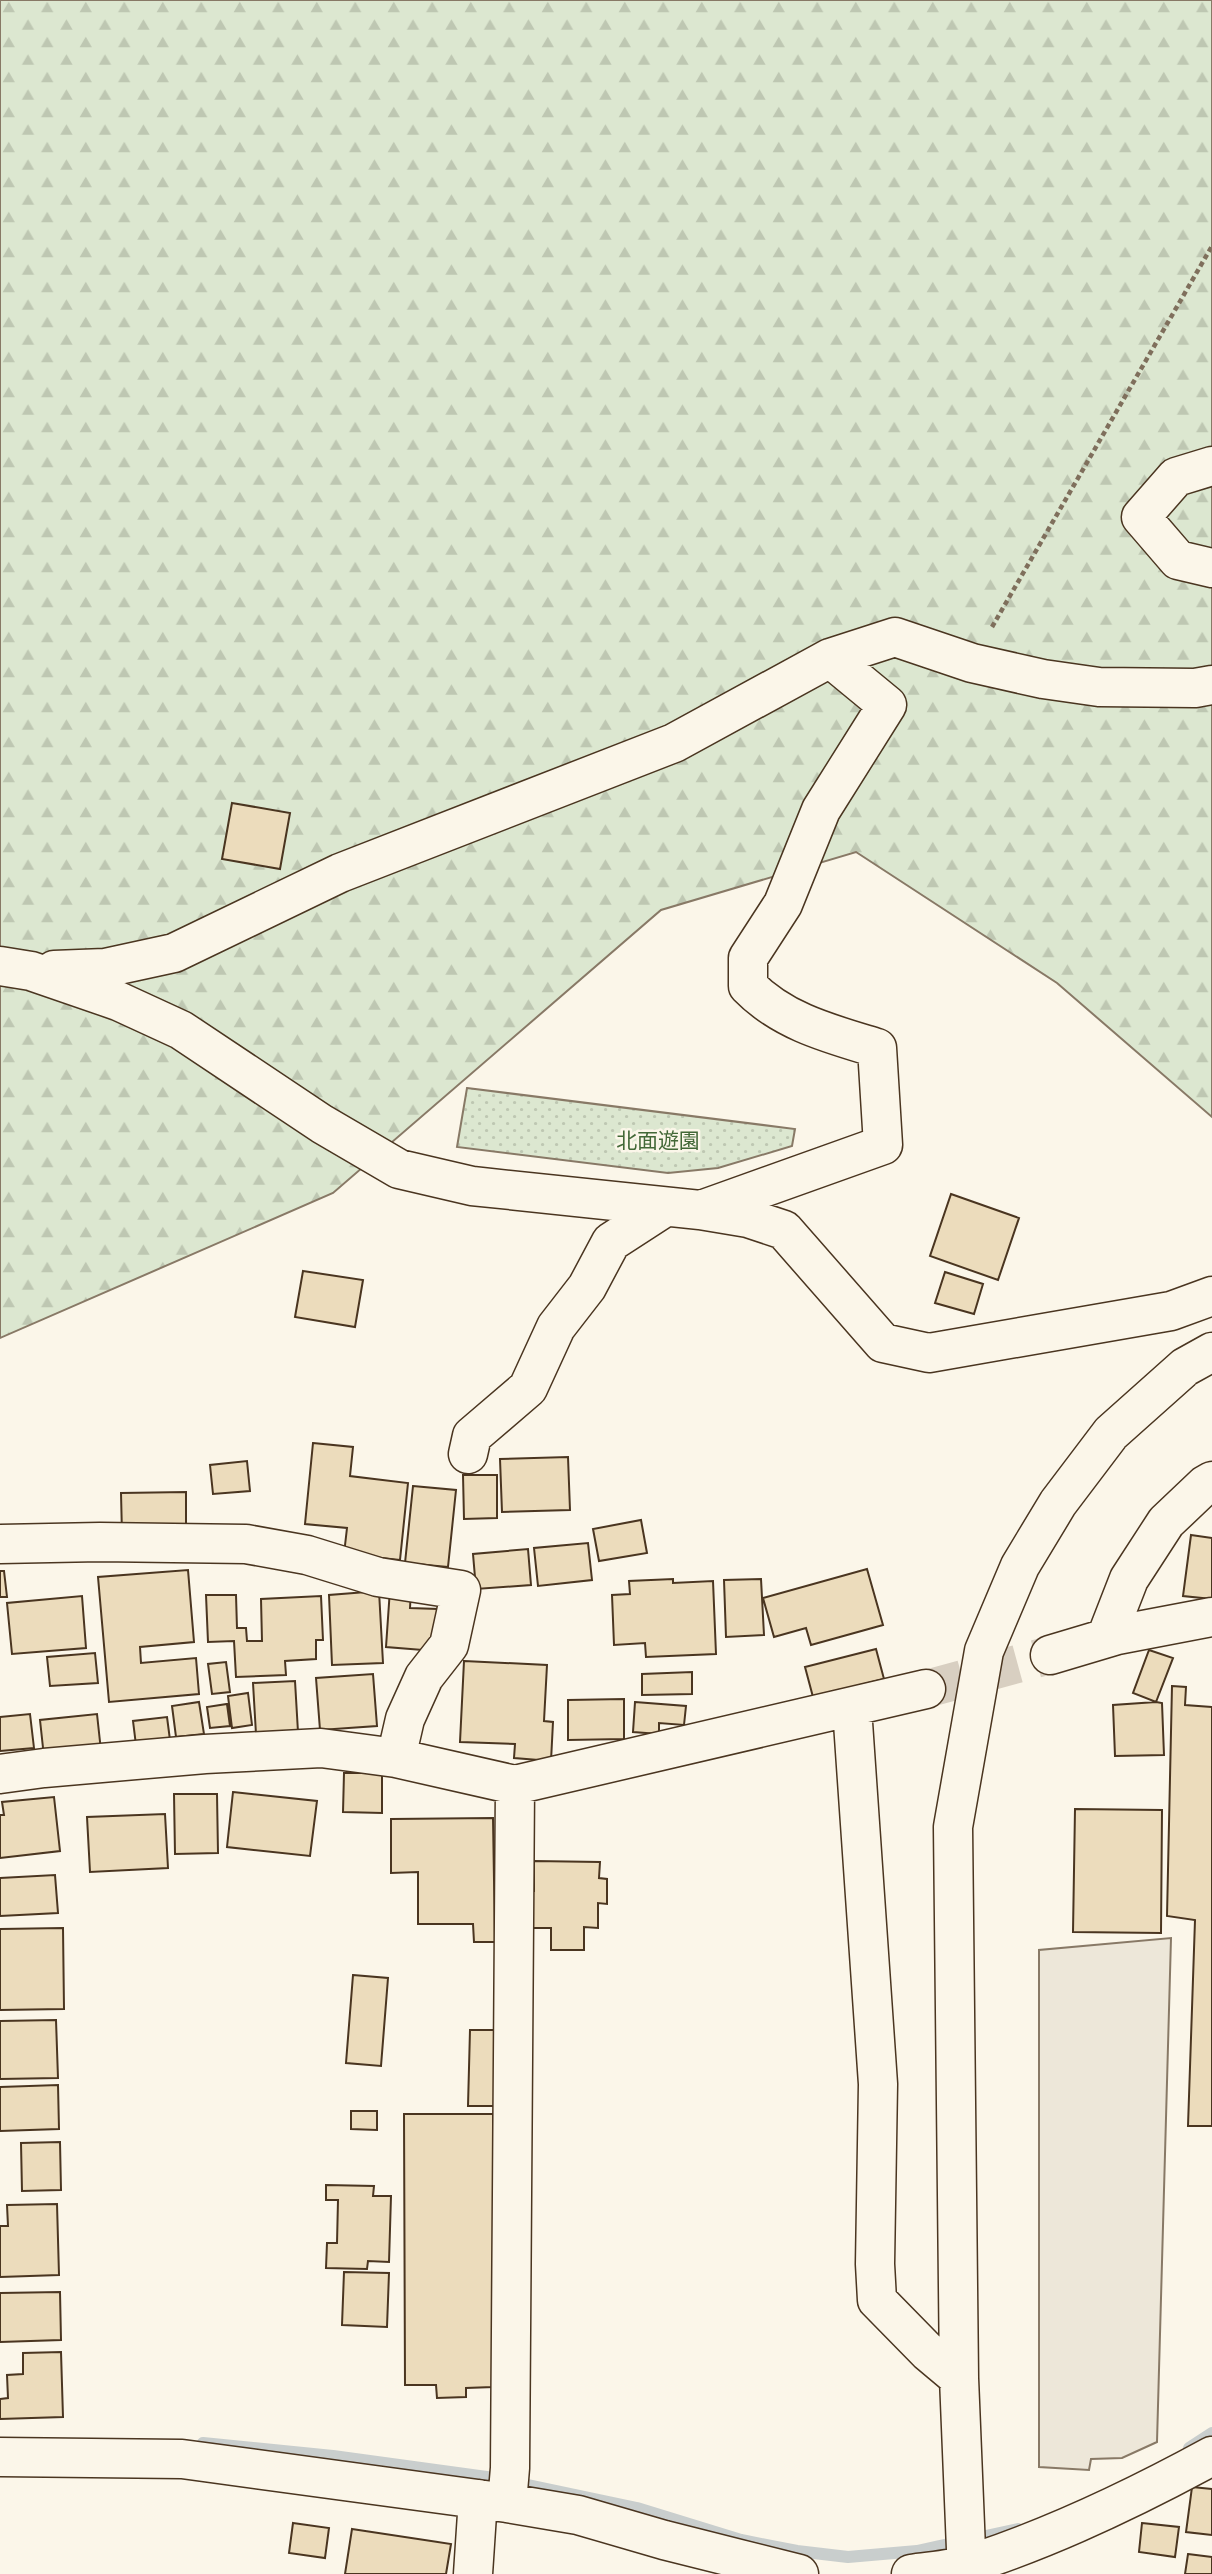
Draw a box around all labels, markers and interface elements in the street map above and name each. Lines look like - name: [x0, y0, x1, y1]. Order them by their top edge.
- park label: 北面遊園: [616, 1126, 700, 1155]

